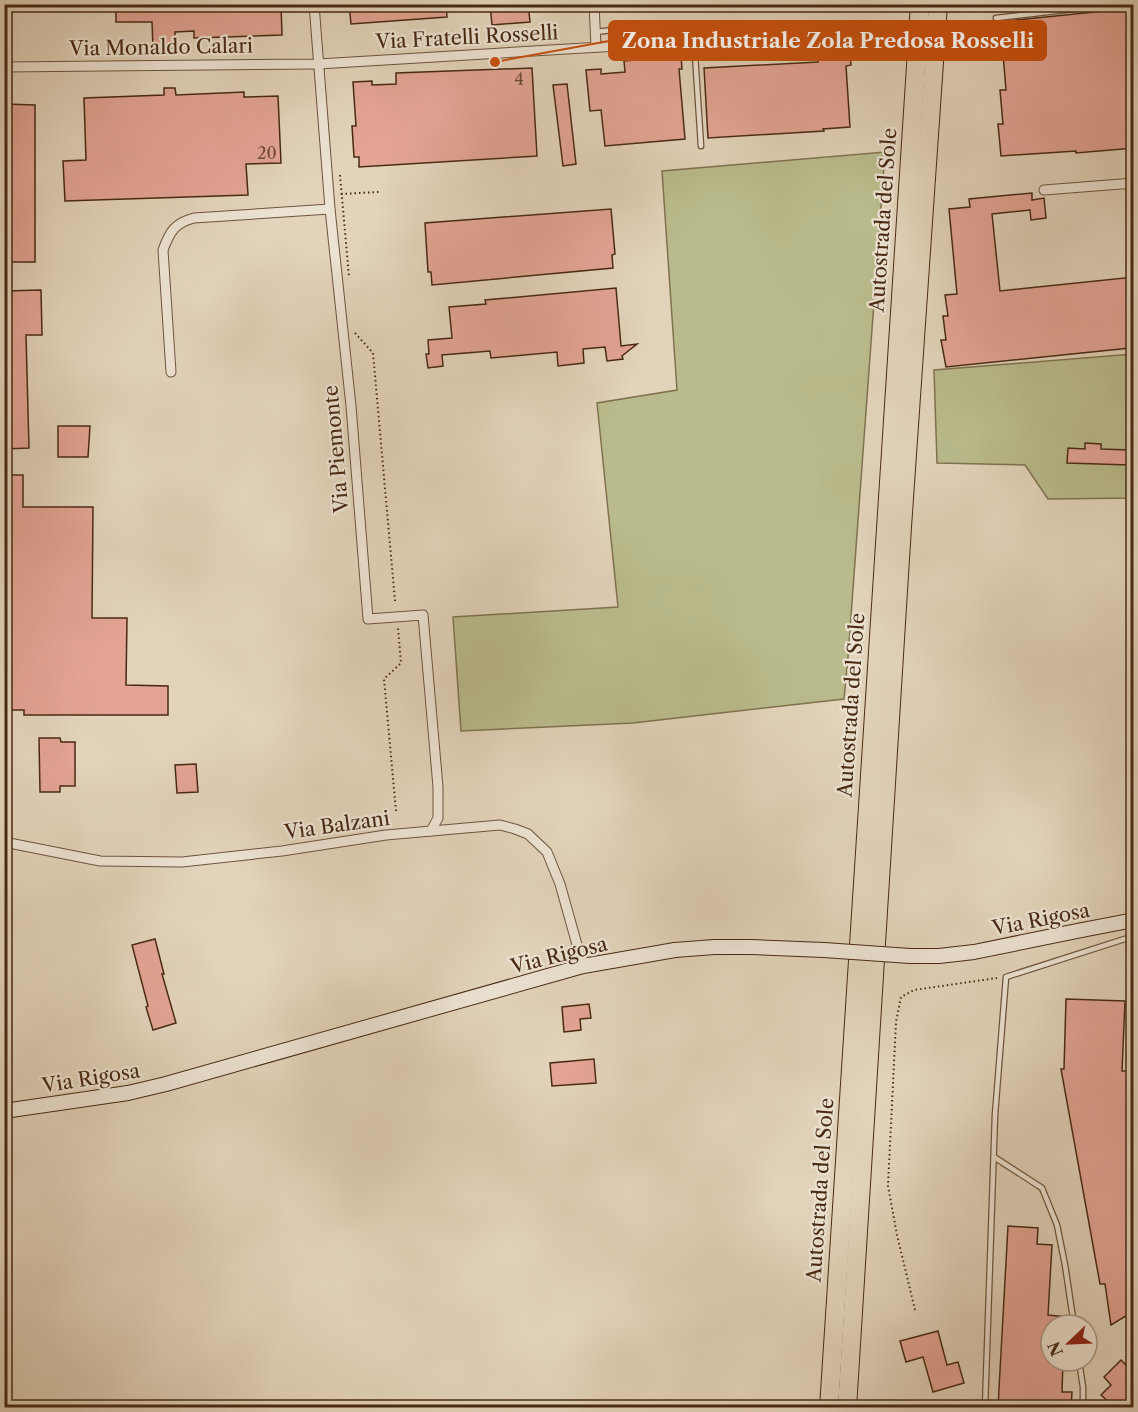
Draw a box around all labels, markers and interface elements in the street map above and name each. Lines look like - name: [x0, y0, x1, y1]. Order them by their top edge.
- street label: Via Fratelli Rosselli: [374, 20, 559, 54]
- callout: Zona Industriale Zola Predosa Rosselli: [609, 21, 1046, 60]
- text: Zona Industriale Zola Predosa Rosselli: [622, 28, 1035, 53]
- street label: Via Monaldo Calari: [68, 33, 253, 61]
- house number: 4: [514, 69, 524, 89]
- street label: Autostrada del Sole: [865, 127, 901, 314]
- house number: 20: [257, 143, 277, 163]
- street label: Via Piemonte: [318, 384, 354, 515]
- street label: Autostrada del Sole: [833, 612, 869, 799]
- street label: Via Balzani: [282, 806, 391, 844]
- street label: Via Rigosa: [989, 898, 1092, 940]
- street label: Via Rigosa: [507, 931, 610, 979]
- street label: Via Rigosa: [39, 1058, 142, 1098]
- street label: Autostrada del Sole: [802, 1097, 838, 1284]
- north arrow: [1039, 1313, 1099, 1373]
- text: N: [1043, 1338, 1067, 1359]

